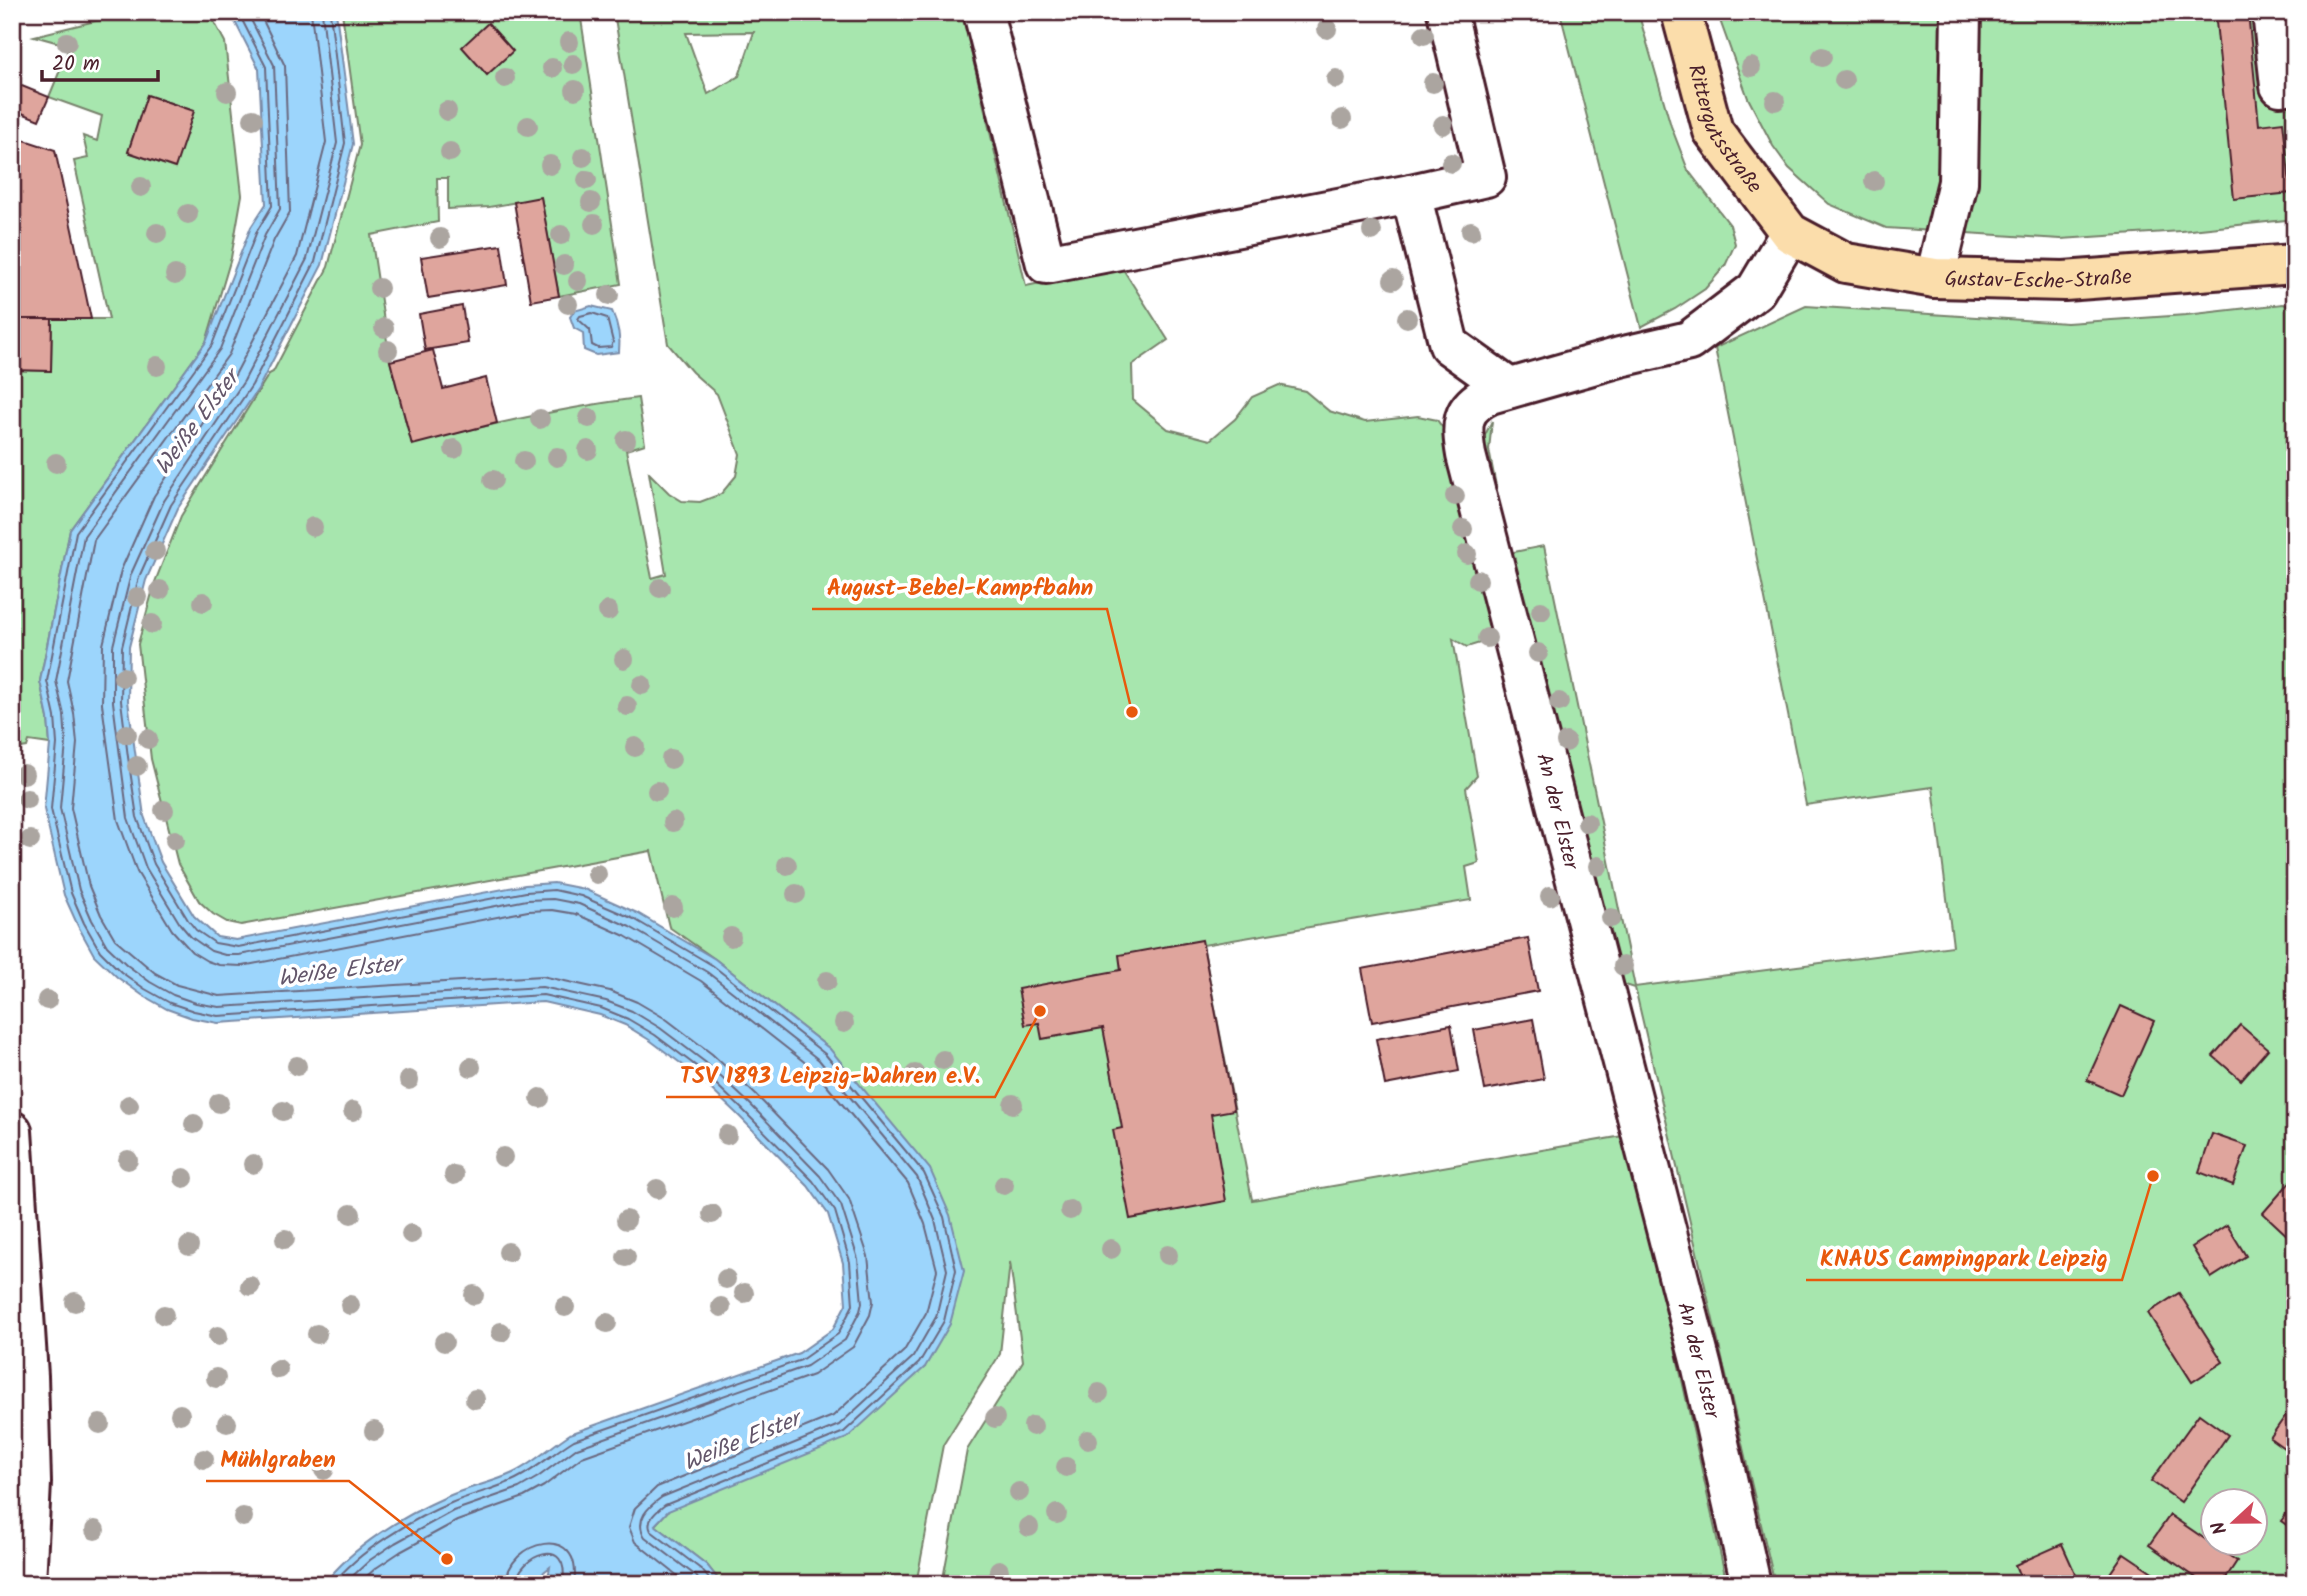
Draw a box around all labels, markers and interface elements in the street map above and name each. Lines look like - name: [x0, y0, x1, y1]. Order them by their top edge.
- scale bar: [42, 38, 158, 82]
- text: 20 m: [52, 48, 100, 81]
- street label: Rittergutsstraße: [1678, 61, 1770, 201]
- street label: Gustav-Esche-Straße: [1944, 261, 2133, 299]
- water label: Weiße Elster: [146, 360, 252, 483]
- callout: August-Bebel-Kampfbahn: [812, 565, 1107, 609]
- text: August-Bebel-Kampfbahn: [827, 571, 1094, 607]
- street label: An der Elster: [1526, 750, 1587, 874]
- water label: Weiße Elster: [276, 946, 407, 997]
- callout: TSV 1893 Leipzig-Wahren e.V.: [666, 1053, 995, 1097]
- text: TSV 1893 Leipzig-Wahren e.V.: [680, 1059, 980, 1095]
- callout: KNAUS Campingpark Leipzig: [1806, 1236, 2122, 1280]
- text: KNAUS Campingpark Leipzig: [1820, 1242, 2108, 1278]
- street label: An der Elster: [1667, 1299, 1728, 1423]
- water label: Weiße Elster: [678, 1401, 809, 1482]
- callout: Mühlgraben: [206, 1437, 349, 1481]
- text: Mühlgraben: [220, 1443, 336, 1479]
- north arrow: [2198, 1488, 2268, 1558]
- text: N: [2204, 1516, 2236, 1539]

